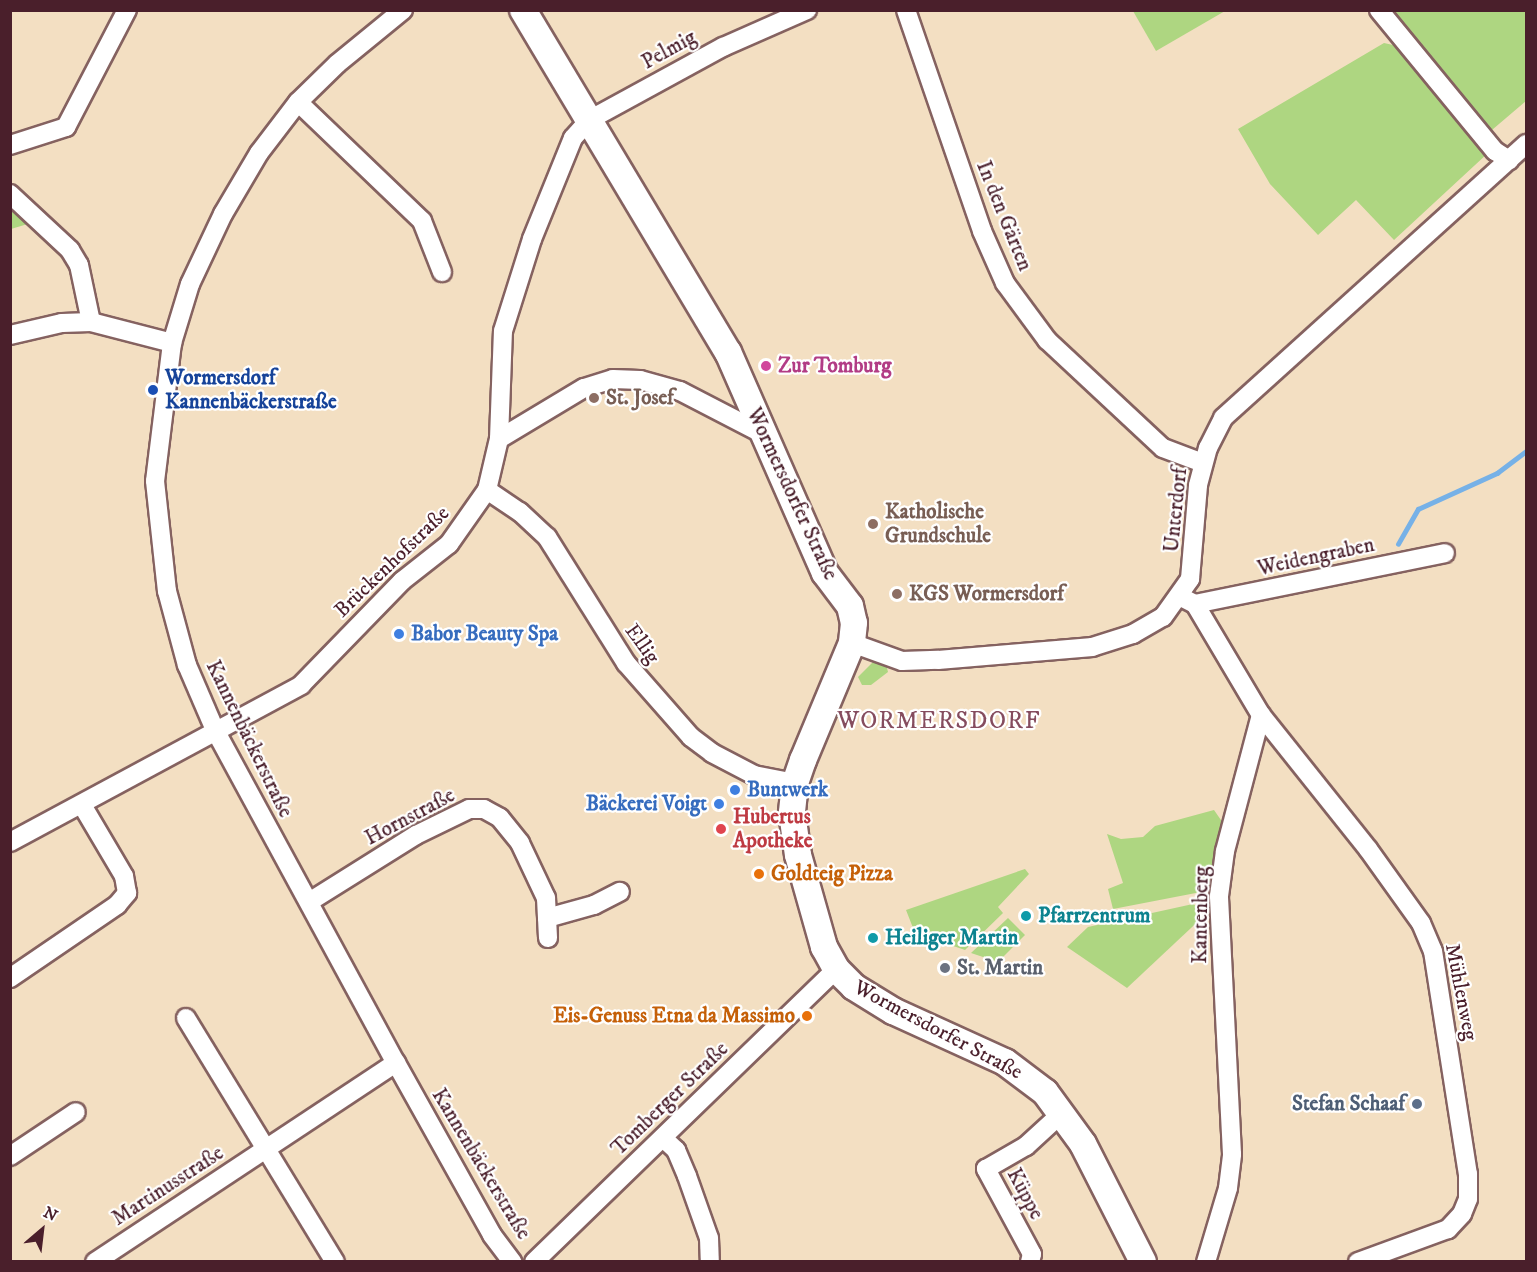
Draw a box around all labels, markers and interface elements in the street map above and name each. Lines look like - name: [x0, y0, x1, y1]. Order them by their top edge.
- street label: Pelmig: [637, 25, 701, 75]
- street label: In den Gärten: [970, 157, 1038, 275]
- place label: Zur Tomburg: [778, 353, 892, 379]
- marker: Zur Tomburg: [759, 359, 773, 373]
- place label: Wormersdorf Kannenbäckerstraße: [165, 365, 337, 415]
- marker: Wormersdorf Kannenbäckerstraße: [146, 383, 160, 397]
- place label: St. Josef: [606, 385, 674, 411]
- marker: St. Josef: [587, 391, 601, 405]
- street label: Wormersdorfer Straße: [741, 404, 843, 584]
- street label: Unterdorf: [1159, 466, 1193, 554]
- place label: Katholische Grundschule: [885, 499, 991, 549]
- street label: Brückenhofstraße: [329, 501, 455, 623]
- marker: Katholische Grundschule: [866, 517, 880, 531]
- street label: Weidengraben: [1255, 532, 1377, 582]
- place label: KGS Wormersdorf: [909, 581, 1064, 607]
- marker: KGS Wormersdorf: [890, 587, 904, 601]
- street label: Ellig: [619, 619, 665, 669]
- place label: Babor Beauty Spa: [411, 621, 558, 647]
- marker: Babor Beauty Spa: [392, 627, 406, 641]
- street label: Kannenbäckerstraße: [200, 656, 298, 822]
- district label: WORMERSDORF: [837, 708, 1041, 736]
- place label: Buntwerk: [747, 777, 828, 803]
- street label: Hornstraße: [361, 783, 459, 851]
- marker: Buntwerk: [728, 783, 742, 797]
- place label: Bäckerei Voigt: [586, 791, 707, 817]
- marker: Bäckerei Voigt: [712, 797, 726, 811]
- place label: Hubertus Apotheke: [733, 804, 812, 854]
- marker: Hubertus Apotheke: [714, 822, 728, 836]
- place label: Goldteig Pizza: [771, 861, 893, 887]
- street label: Kantenberg: [1188, 866, 1214, 964]
- marker: Goldteig Pizza: [752, 867, 766, 881]
- place label: Pfarrzentrum: [1038, 903, 1151, 929]
- marker: Pfarrzentrum: [1019, 909, 1033, 923]
- place label: Heiliger Martin: [885, 925, 1018, 951]
- marker: Heiliger Martin: [866, 931, 880, 945]
- street label: Mühlenweg: [1439, 941, 1483, 1043]
- place label: St. Martin: [957, 955, 1043, 981]
- marker: St. Martin: [938, 961, 952, 975]
- street label: Wormersdorfer Straße: [849, 975, 1027, 1085]
- place label: Eis-Genuss Etna da Massimo: [553, 1003, 795, 1029]
- marker: Eis-Genuss Etna da Massimo: [800, 1009, 814, 1023]
- street label: Tomberger Straße: [606, 1037, 734, 1161]
- street label: Kannenbäckerstraße: [426, 1084, 536, 1244]
- place label: Stefan Schaaf: [1292, 1091, 1405, 1117]
- marker: Stefan Schaaf: [1410, 1097, 1424, 1111]
- street label: Martinusstraße: [107, 1141, 229, 1231]
- street label: Küppe: [1001, 1164, 1049, 1224]
- north arrow: [12, 1200, 72, 1260]
- text: N: [40, 1202, 61, 1226]

